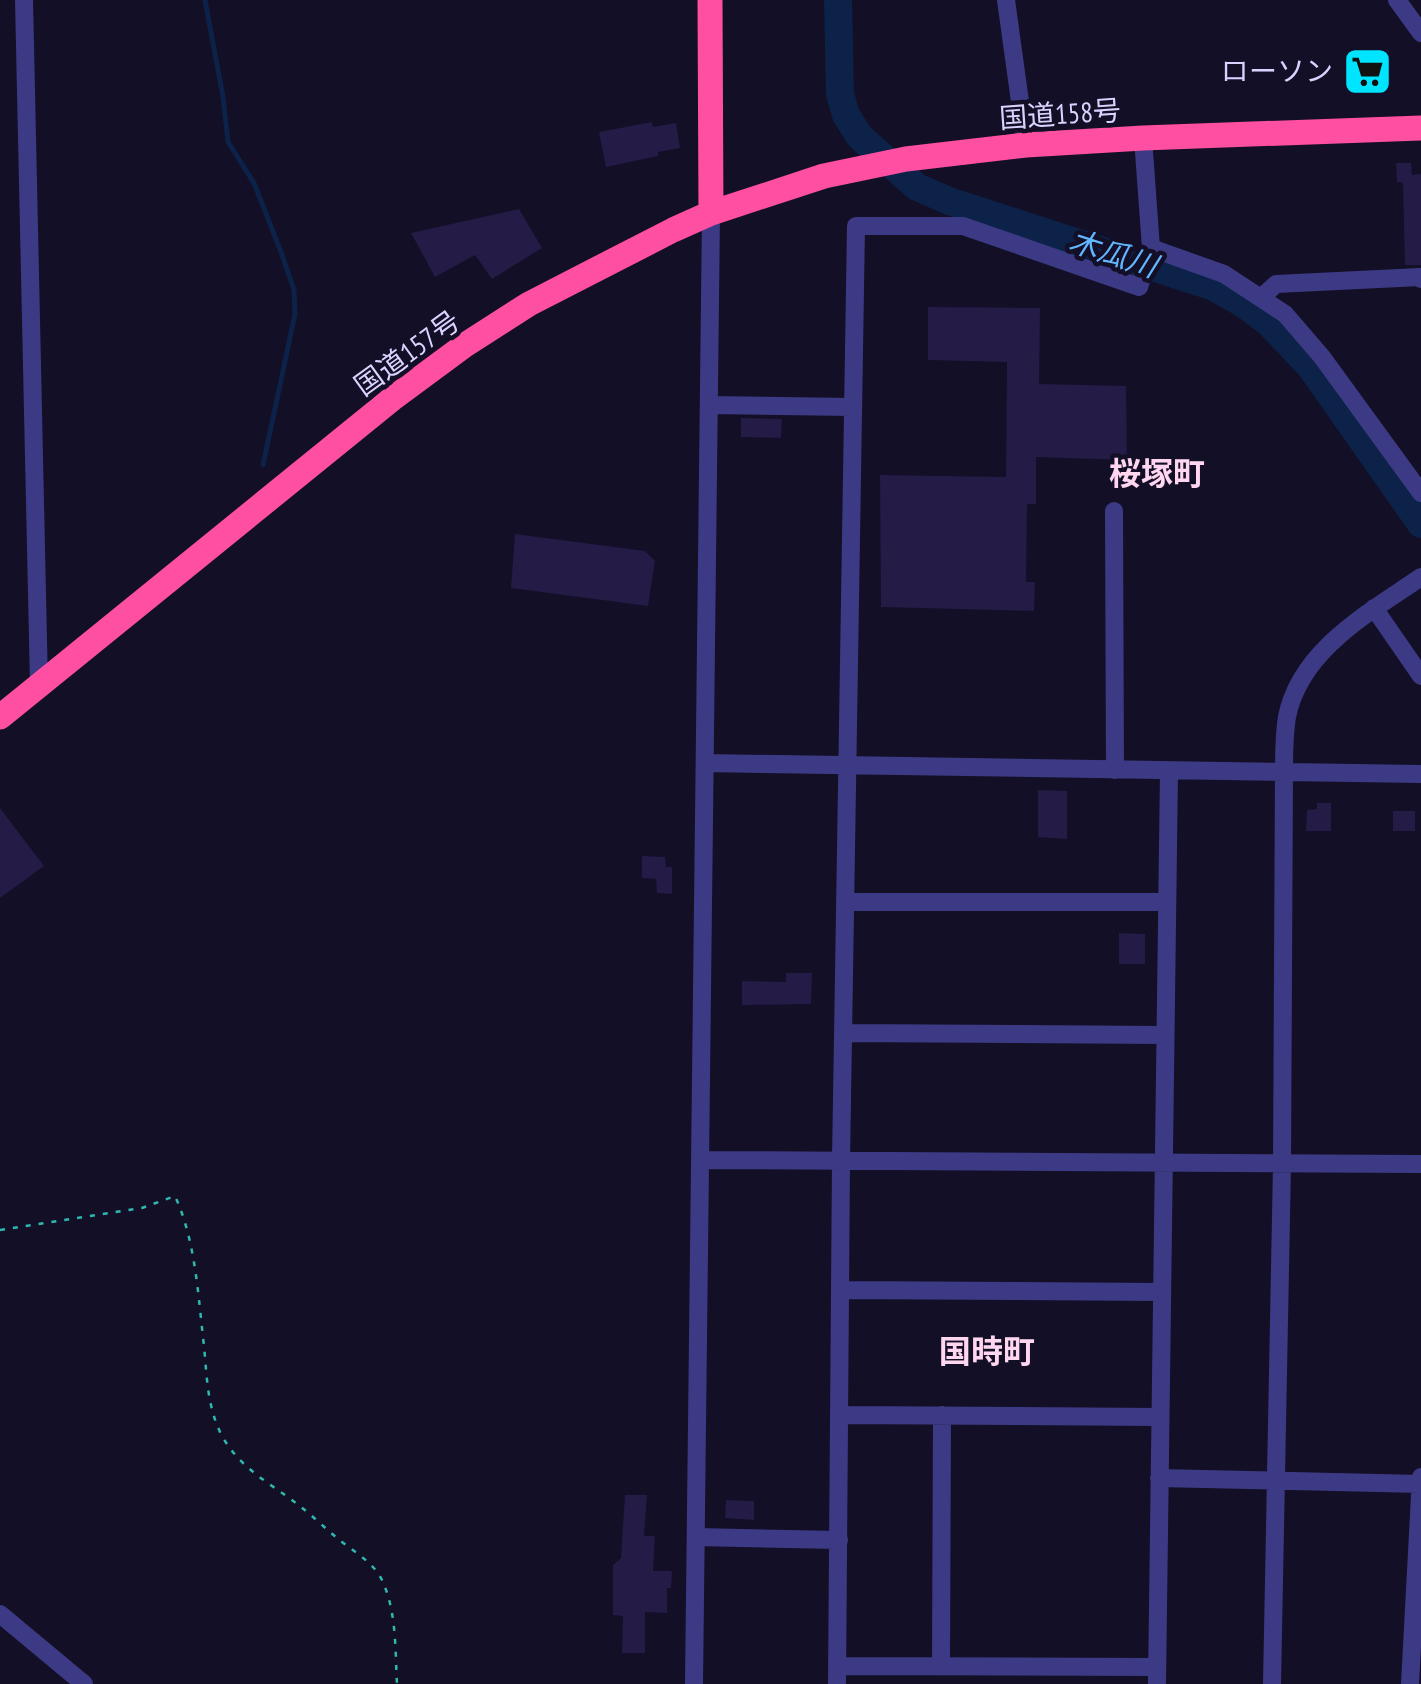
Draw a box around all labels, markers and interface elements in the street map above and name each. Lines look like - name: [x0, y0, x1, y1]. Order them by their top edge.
- supermarket icon: ローソン: [1342, 45, 1394, 97]
- place label: ローソン: [1221, 52, 1333, 89]
- street label: 国道158号: [998, 91, 1122, 136]
- water label: 木瓜川: [1065, 220, 1165, 286]
- street label: 国道157号: [347, 302, 467, 403]
- district label: 桜塚町: [1109, 452, 1205, 494]
- district label: 国時町: [939, 1330, 1035, 1372]

